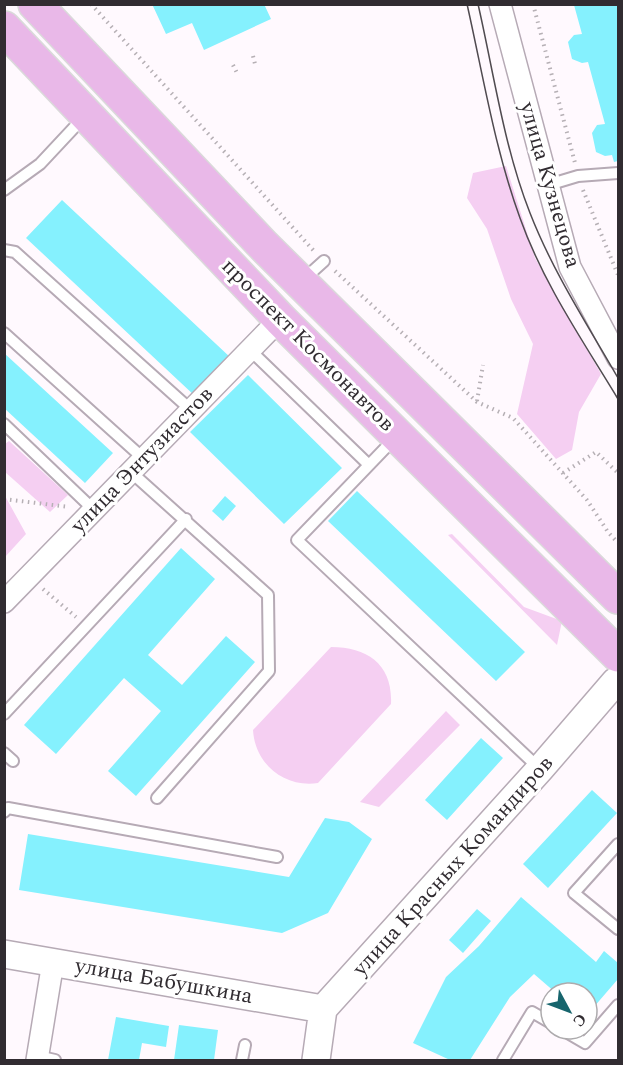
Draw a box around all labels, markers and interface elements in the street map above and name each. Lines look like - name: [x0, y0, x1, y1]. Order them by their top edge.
- street label: улица Кузнецова: [510, 97, 590, 272]
- street label: проспект Космонавтов: [214, 251, 402, 439]
- street label: улица Энтузиастов: [62, 379, 221, 542]
- street label: улица Красных Командиров: [344, 748, 561, 985]
- street label: улица Бабушкина: [72, 949, 256, 1013]
- north arrow: [539, 981, 599, 1041]
- text: С: [567, 1008, 592, 1032]

